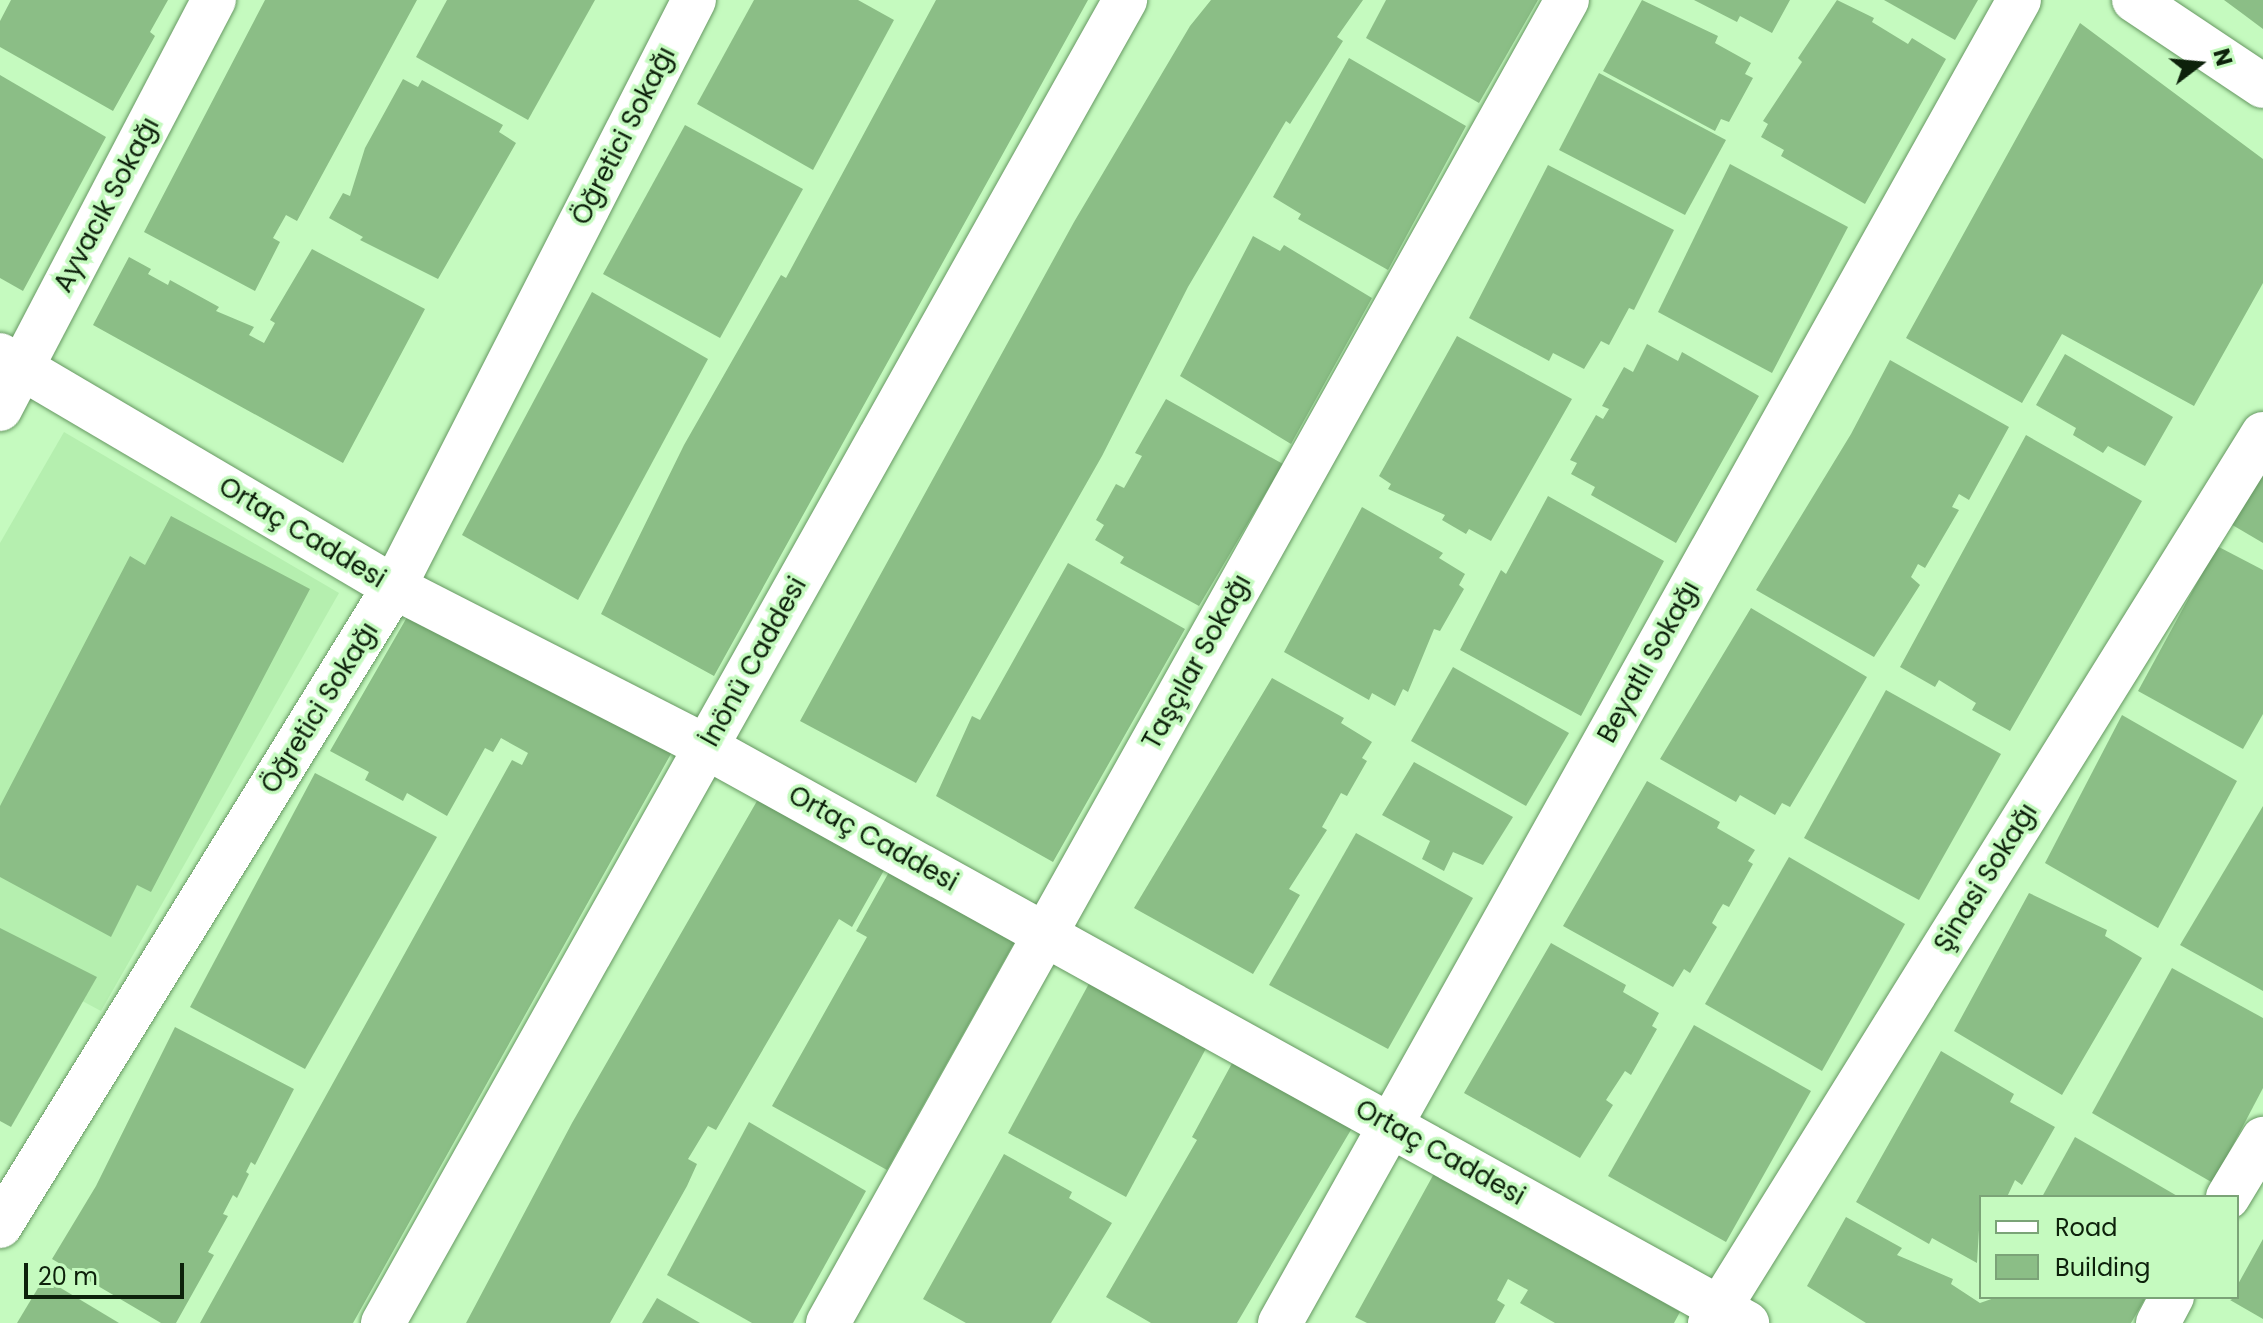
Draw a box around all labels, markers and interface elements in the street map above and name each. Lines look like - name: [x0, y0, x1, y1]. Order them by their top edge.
- north arrow: [2159, 24, 2239, 104]
- street label: Öğretici Sokağı: [566, 42, 682, 230]
- text: N: [2205, 45, 2240, 69]
- street label: Ayvacık Sokağı: [48, 112, 166, 298]
- street label: Ortaç Caddesi: [213, 471, 391, 595]
- street label: Taşçılar Sokağı: [1136, 569, 1258, 755]
- street label: İnönü Caddesi: [695, 572, 813, 752]
- street label: Beyatlı Sokağı: [1592, 576, 1706, 748]
- street label: Öğretici Sokağı: [255, 617, 385, 799]
- street label: Ortaç Caddesi: [783, 780, 963, 898]
- street label: Şinasi Sokağı: [1928, 798, 2044, 958]
- street label: Ortaç Caddesi: [1350, 1094, 1530, 1212]
- legend: [1979, 1195, 2239, 1299]
- text: Road: [2055, 1211, 2117, 1244]
- scale bar: [28, 1247, 188, 1297]
- text: Building: [2055, 1251, 2151, 1284]
- text: 20 m: [38, 1260, 98, 1293]

